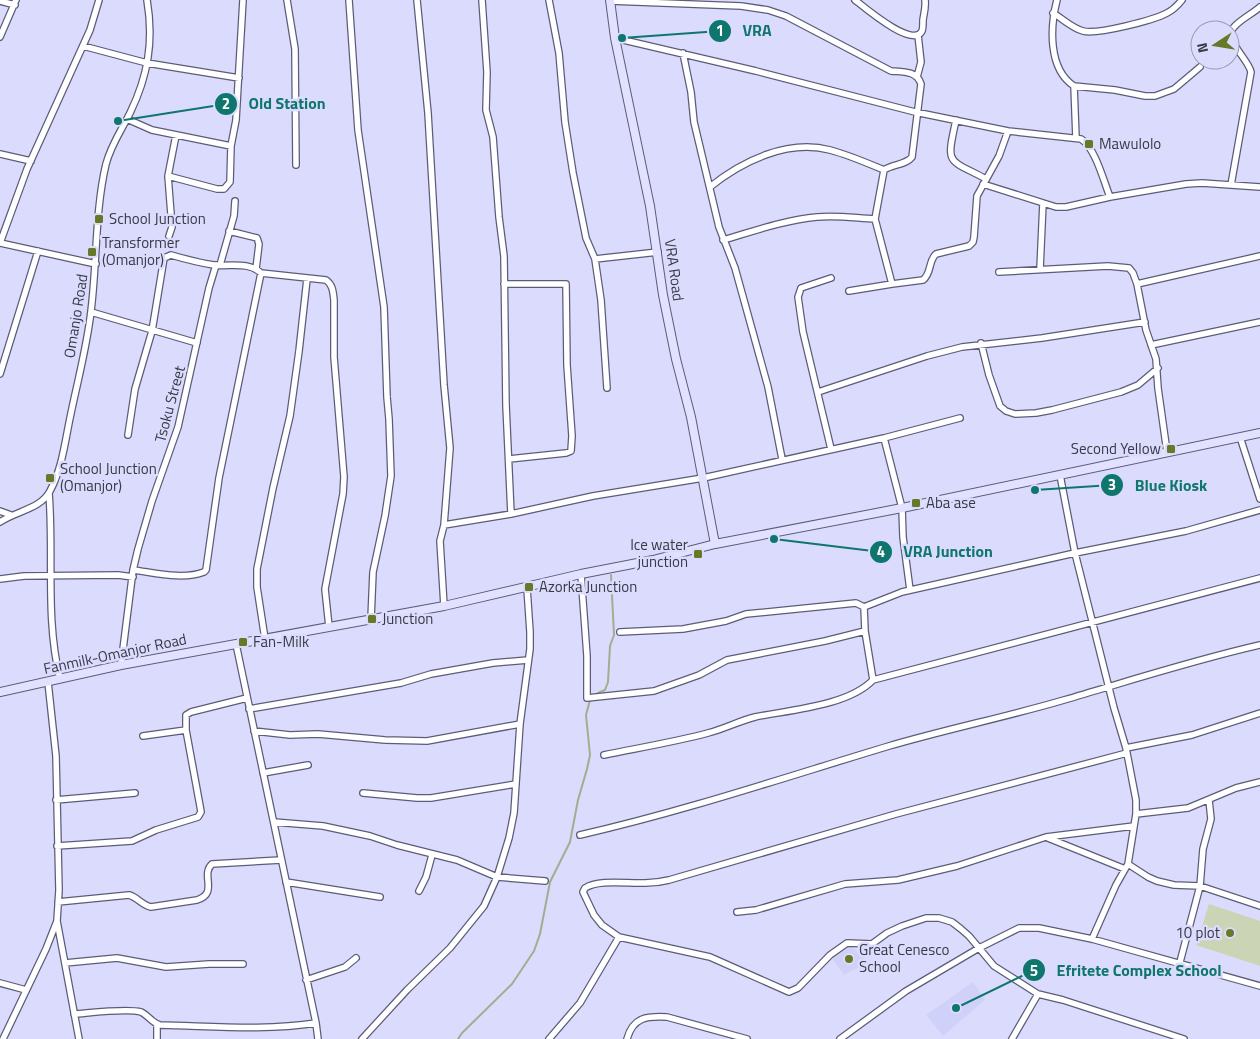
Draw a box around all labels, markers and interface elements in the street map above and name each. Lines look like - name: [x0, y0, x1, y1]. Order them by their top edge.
- callout: VRA: [707, 15, 781, 46]
- text: VRA: [742, 18, 772, 42]
- text: 1: [716, 19, 724, 42]
- north arrow: [1190, 20, 1240, 70]
- text: N: [1191, 41, 1213, 55]
- callout: Old Station: [213, 88, 335, 119]
- text: Old Station: [249, 91, 326, 115]
- text: 2: [222, 92, 230, 115]
- place label: Mawulolo: [1099, 132, 1161, 155]
- marker: Mawulolo: [1083, 138, 1095, 150]
- place label: School Junction: [109, 207, 206, 230]
- marker: School Junction: [93, 213, 105, 225]
- place label: Transformer (Omanjor): [102, 231, 180, 271]
- street label: VRA Road: [659, 237, 690, 303]
- marker: Transformer (Omanjor): [86, 246, 98, 258]
- street label: Omanjo Road: [57, 272, 94, 360]
- street label: Tsoku Street: [148, 362, 191, 445]
- place label: Second Yellow: [1071, 437, 1161, 460]
- marker: Second Yellow: [1165, 443, 1177, 455]
- place label: School Junction (Omanjor): [60, 457, 157, 497]
- callout: Blue Kiosk: [1100, 470, 1217, 501]
- marker: School Junction (Omanjor): [44, 472, 56, 484]
- text: 3: [1108, 473, 1116, 496]
- text: Blue Kiosk: [1135, 473, 1208, 497]
- place label: Aba ase: [926, 491, 976, 514]
- marker: Aba ase: [910, 497, 922, 509]
- place label: Ice water junction: [630, 533, 688, 573]
- callout: VRA Junction: [868, 536, 1003, 567]
- text: VRA Junction: [903, 539, 993, 563]
- text: 4: [877, 540, 885, 563]
- marker: Ice water junction: [692, 548, 704, 560]
- place label: Azorka Junction: [539, 575, 637, 598]
- marker: Azorka Junction: [523, 581, 535, 593]
- place label: Junction: [382, 607, 433, 630]
- marker: Junction: [366, 613, 378, 625]
- street label: Fanmilk-Omanjor Road: [41, 627, 189, 680]
- place label: Fan-Milk: [253, 630, 309, 653]
- marker: Fan-Milk: [237, 636, 249, 648]
- place label: 10 plot: [1175, 921, 1221, 944]
- marker: 10 plot: [1224, 927, 1236, 939]
- place label: Great Cenesco School: [859, 938, 950, 978]
- marker: Great Cenesco School: [843, 953, 855, 965]
- callout: Efritete Complex School: [1022, 955, 1232, 986]
- text: Efritete Complex School: [1057, 958, 1221, 982]
- text: 5: [1030, 959, 1038, 982]

